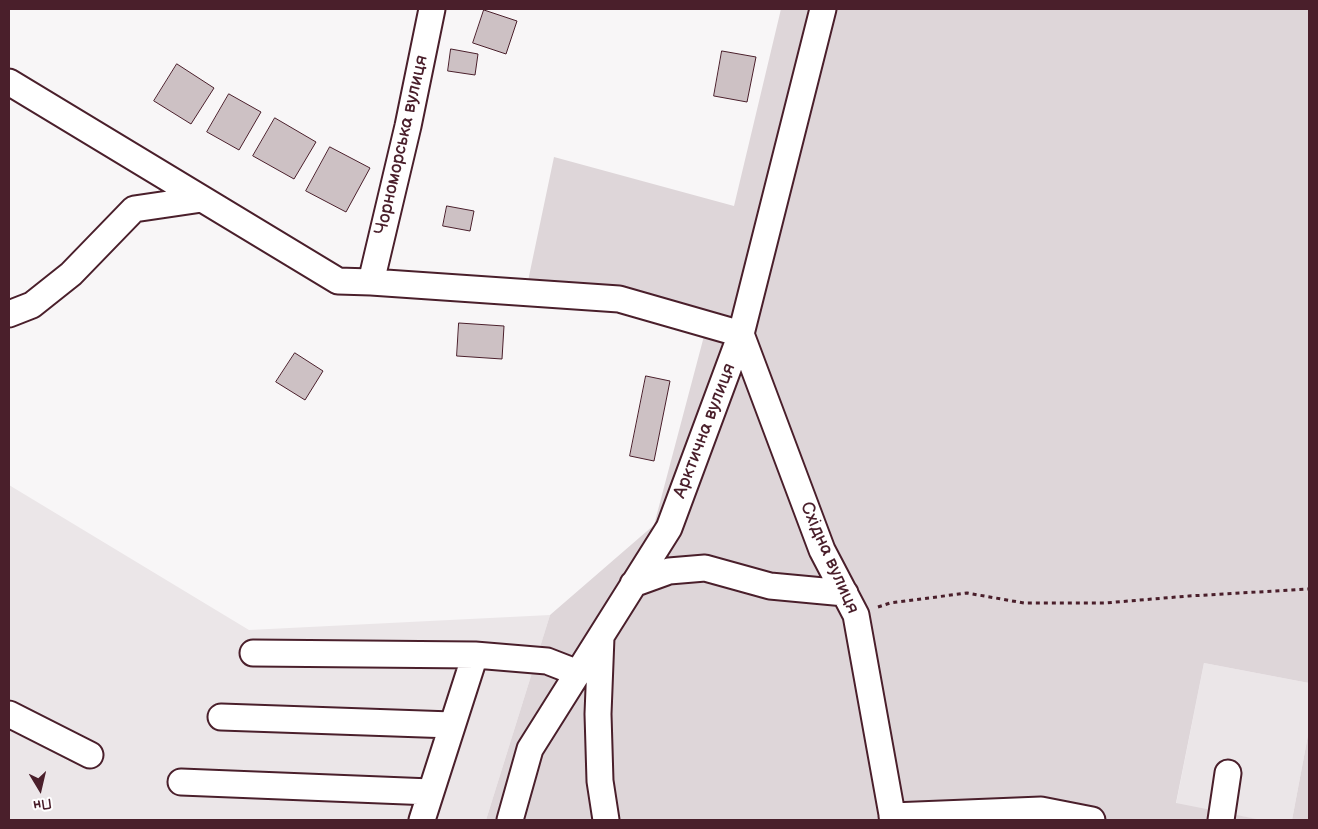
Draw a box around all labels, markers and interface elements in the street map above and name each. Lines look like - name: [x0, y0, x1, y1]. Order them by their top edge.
- street label: Чорноморська вулиця: [371, 53, 433, 237]
- street label: Арктична вулиця: [669, 361, 741, 501]
- street label: Східна вулиця: [795, 499, 863, 617]
- north arrow: [15, 764, 65, 814]
- text: Пн: [32, 794, 53, 814]

